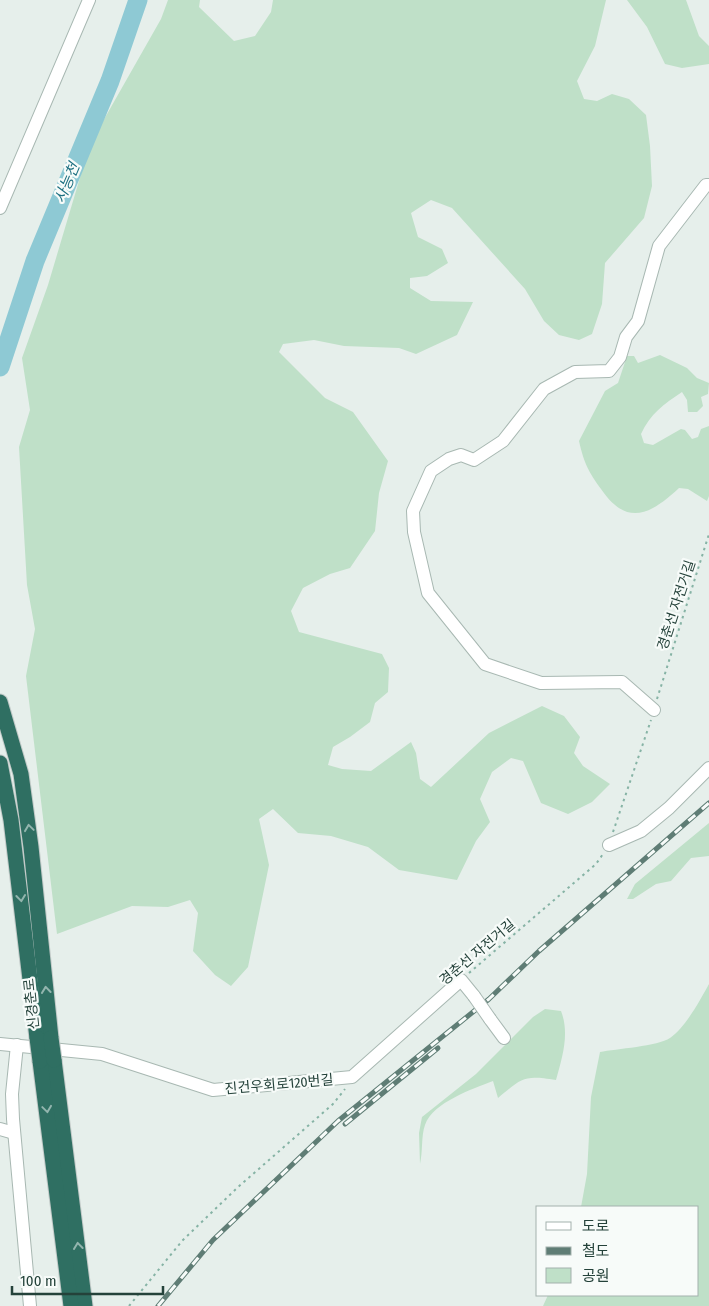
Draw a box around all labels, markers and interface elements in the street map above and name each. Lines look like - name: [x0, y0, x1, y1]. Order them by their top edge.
- water label: 사능천: [51, 158, 84, 206]
- street label: 경춘선 자전거길: [654, 558, 699, 652]
- one-way arrow: [24, 824, 34, 832]
- one-way arrow: [15, 894, 26, 902]
- street label: 경춘선 자전거길: [436, 916, 519, 989]
- street label: 신경춘로: [20, 977, 43, 1030]
- one-way arrow: [41, 985, 52, 993]
- street label: 진건우회로120번길: [224, 1071, 334, 1098]
- one-way arrow: [41, 1106, 52, 1114]
- legend: [536, 1206, 699, 1296]
- text: 도로: [582, 1217, 610, 1235]
- one-way arrow: [73, 1241, 83, 1250]
- text: 철도: [582, 1242, 610, 1260]
- scale bar: [12, 1264, 164, 1296]
- text: 공원: [582, 1267, 610, 1285]
- text: 100 m: [20, 1272, 57, 1290]

